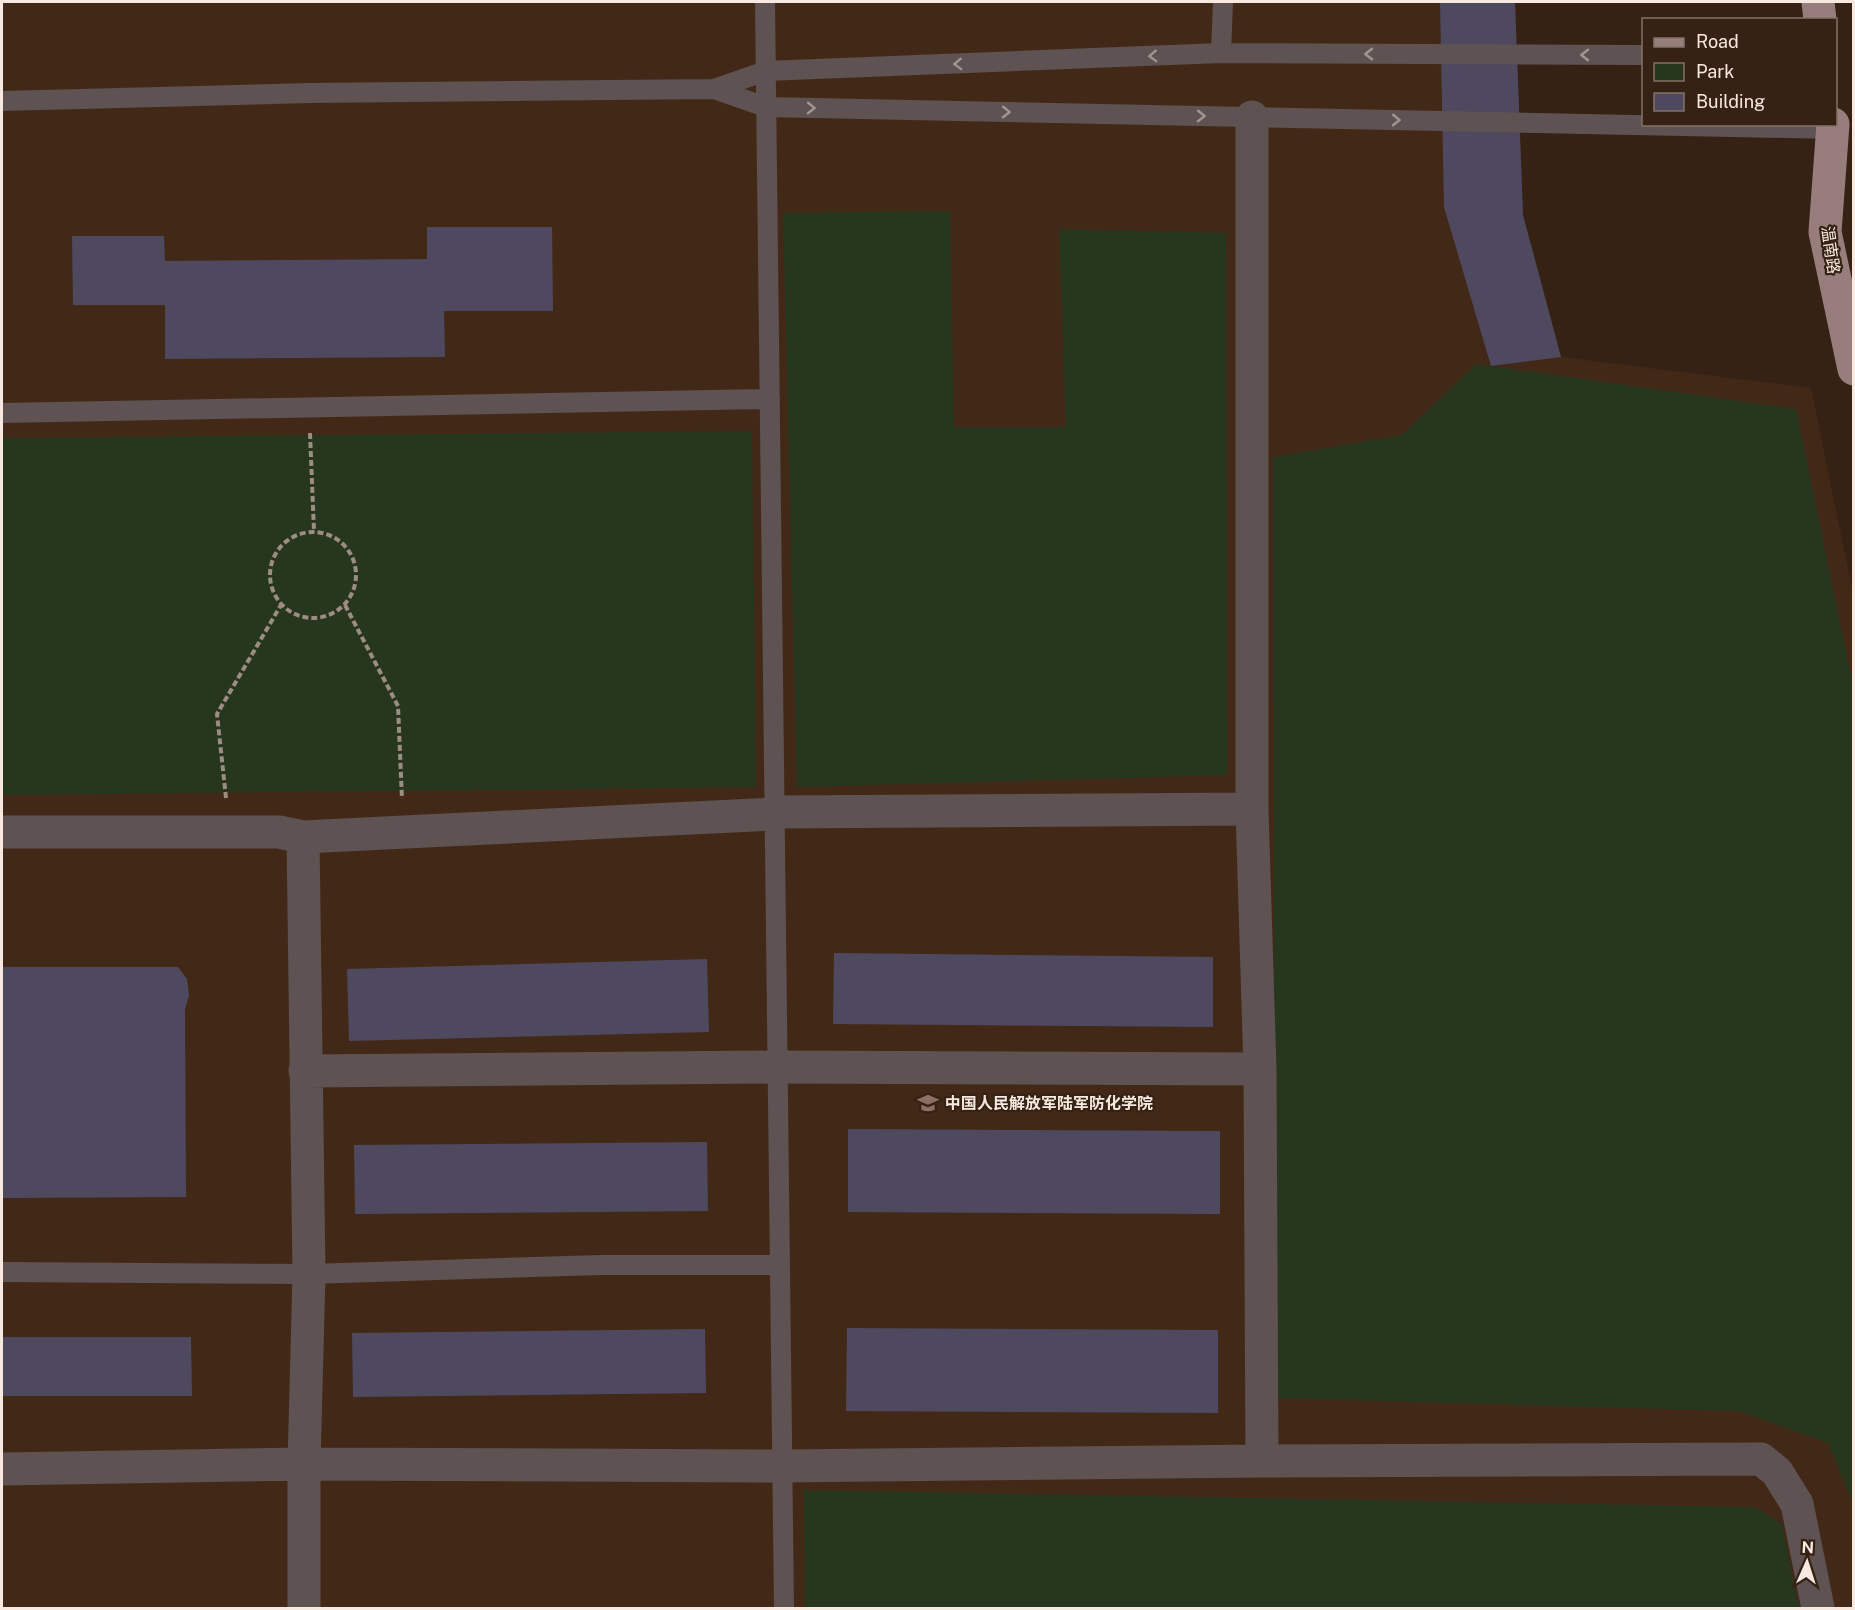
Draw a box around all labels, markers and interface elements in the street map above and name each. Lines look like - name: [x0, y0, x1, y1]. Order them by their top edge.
- legend: [1642, 18, 1837, 126]
- text: Road: [1696, 31, 1739, 52]
- one-way arrow: [1365, 48, 1374, 60]
- one-way arrow: [1581, 49, 1590, 61]
- one-way arrow: [1149, 50, 1158, 62]
- one-way arrow: [954, 57, 963, 70]
- text: Park: [1696, 61, 1734, 82]
- text: Building: [1696, 91, 1765, 112]
- one-way arrow: [807, 102, 816, 115]
- one-way arrow: [1001, 106, 1010, 119]
- one-way arrow: [1196, 110, 1205, 122]
- one-way arrow: [1391, 114, 1400, 126]
- street label: 温南路: [1818, 225, 1843, 275]
- school or university icon: 中国人民解放军陆军防化学院: [916, 1091, 940, 1115]
- place label: 中国人民解放军陆军防化学院: [945, 1094, 1153, 1113]
- north arrow: [1777, 1532, 1837, 1592]
- text: N: [1801, 1538, 1815, 1557]

